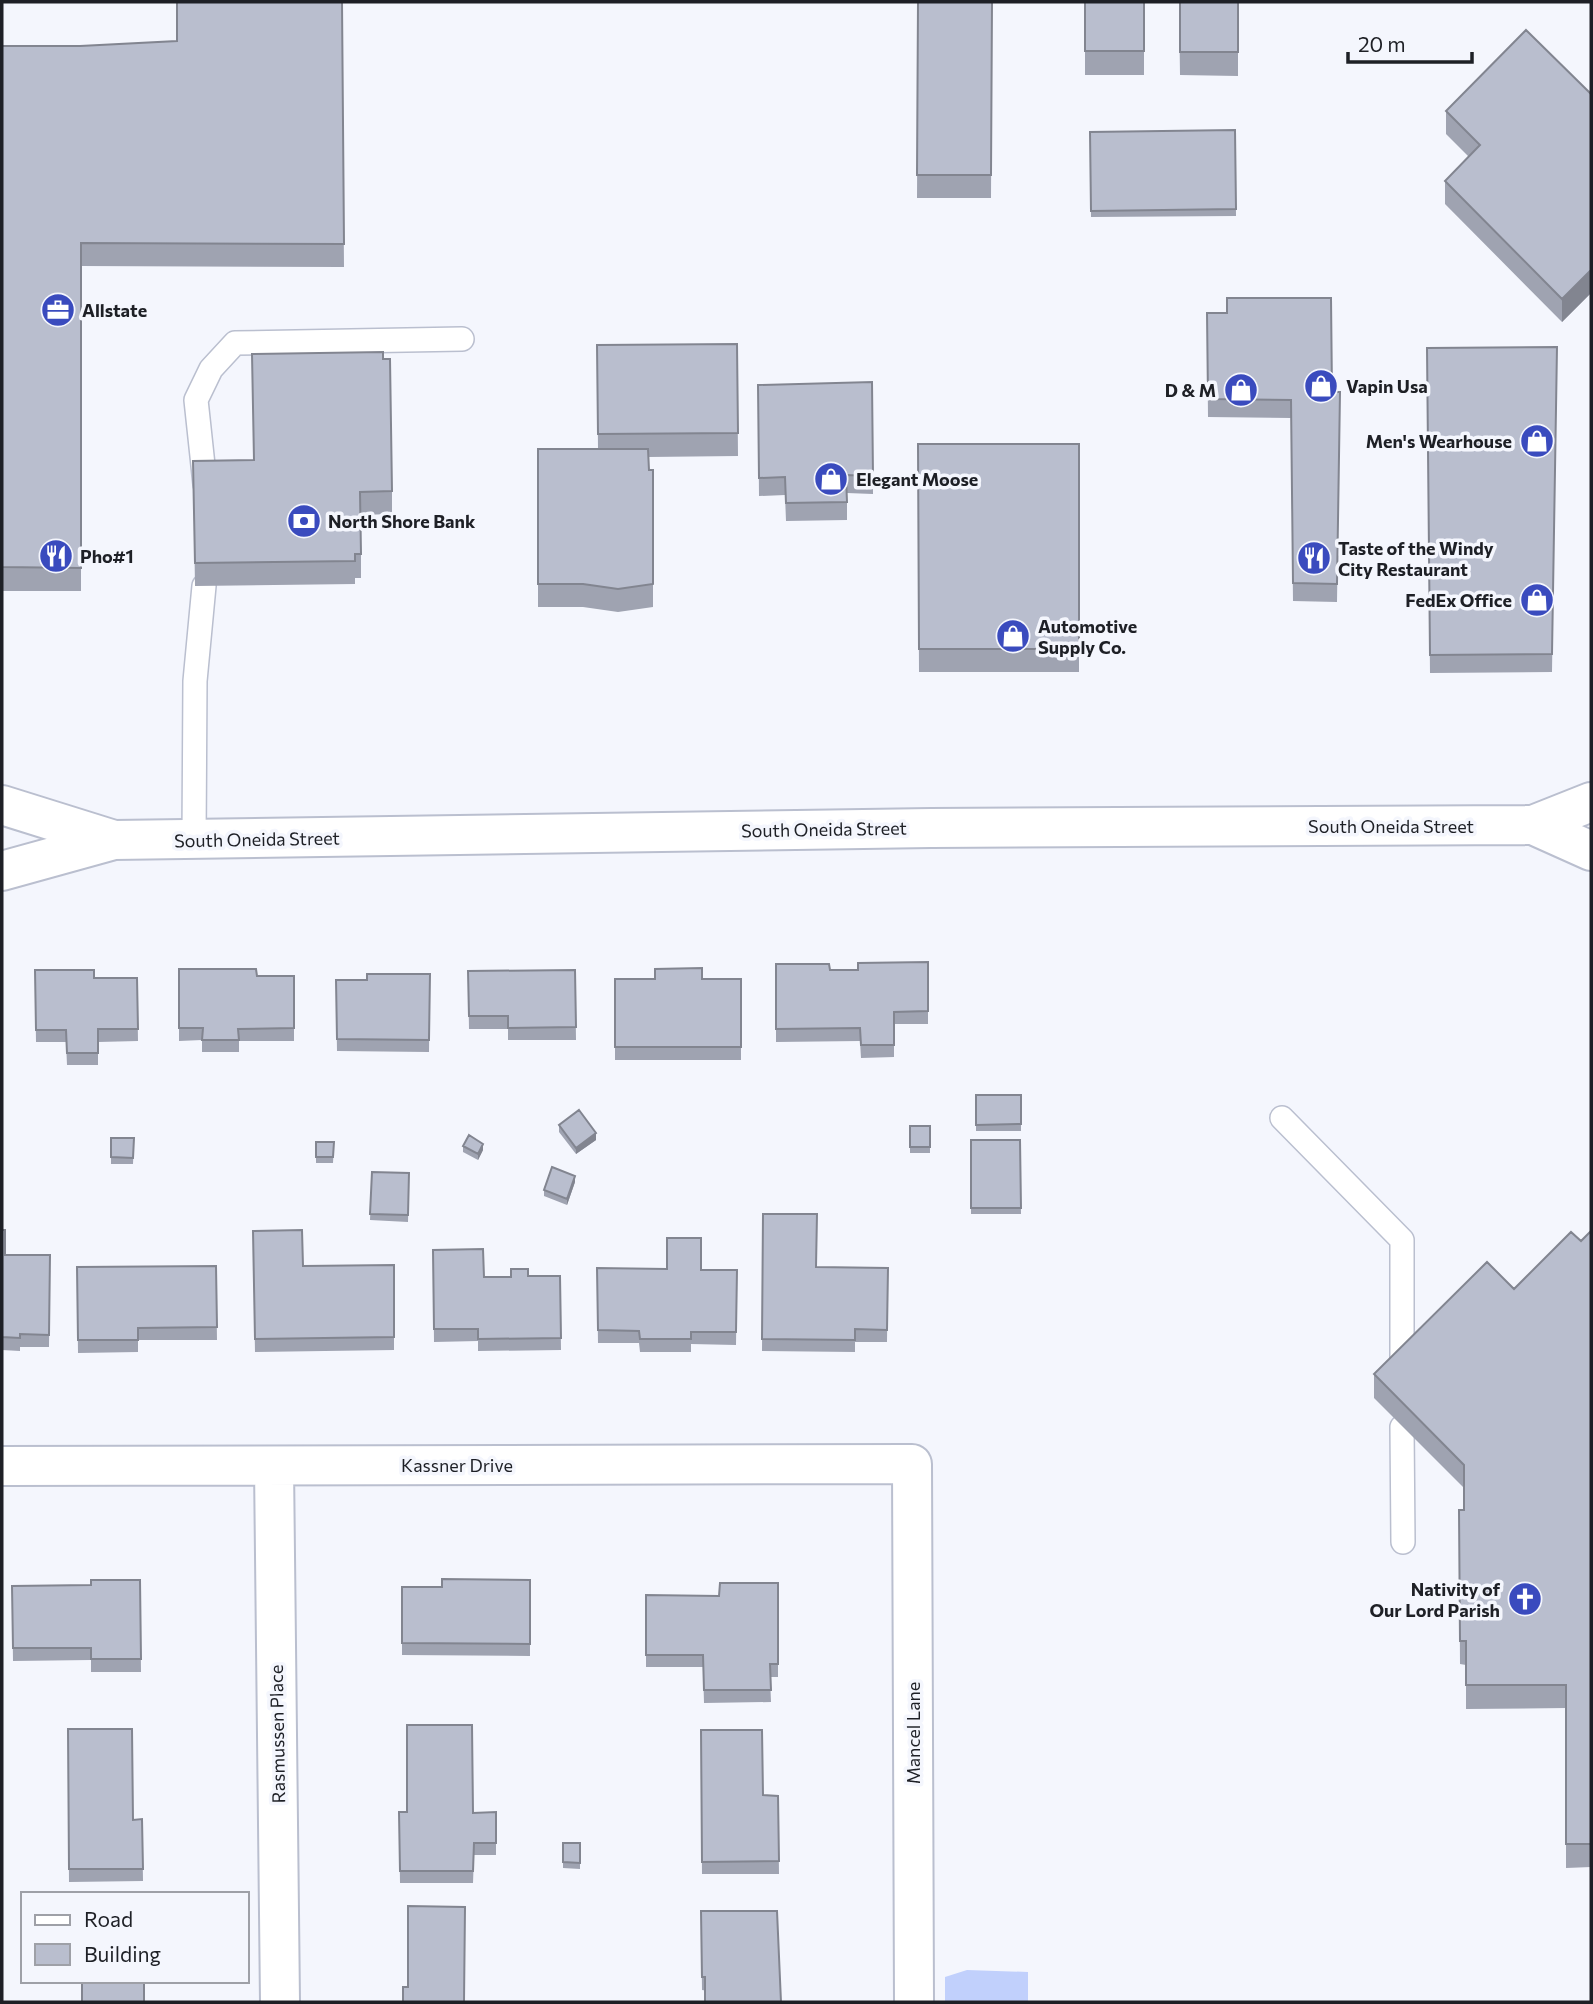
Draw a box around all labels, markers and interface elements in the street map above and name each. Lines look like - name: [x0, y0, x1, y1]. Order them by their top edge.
- scale bar: [1348, 21, 1472, 65]
- text: 20 m: [1358, 31, 1406, 56]
- office icon: Allstate: [39, 291, 77, 329]
- place label: Allstate: [82, 299, 147, 321]
- shop icon: Vapin Usa: [1302, 367, 1340, 405]
- shop icon: D & M: [1222, 371, 1260, 409]
- place label: Vapin Usa: [1346, 375, 1428, 397]
- place label: D & M: [1165, 379, 1216, 401]
- shop icon: Men's Wearhouse: [1518, 422, 1556, 460]
- place label: Men's Wearhouse: [1366, 430, 1512, 452]
- shop icon: Elegant Moose: [812, 460, 850, 498]
- place label: Elegant Moose: [856, 468, 978, 490]
- bank icon: North Shore Bank: [285, 502, 323, 540]
- place label: North Shore Bank: [328, 510, 476, 532]
- restaurant icon: Pho#1: [37, 537, 75, 575]
- place label: Taste of the Windy City Restaurant: [1338, 537, 1494, 580]
- restaurant icon: Taste of the Windy City Restaurant: [1295, 539, 1333, 577]
- place label: Pho#1: [80, 545, 134, 567]
- shop icon: FedEx Office: [1518, 581, 1556, 619]
- place label: FedEx Office: [1405, 589, 1512, 611]
- place label: Automotive Supply Co.: [1038, 615, 1137, 658]
- shop icon: Automotive Supply Co.: [994, 617, 1032, 655]
- street label: South Oneida Street: [1308, 815, 1474, 837]
- street label: South Oneida Street: [741, 817, 907, 841]
- street label: South Oneida Street: [174, 827, 340, 851]
- street label: Kassner Drive: [401, 1454, 513, 1476]
- place label: Nativity of Our Lord Parish: [1369, 1578, 1501, 1621]
- church icon: Nativity of Our Lord Parish: [1506, 1580, 1544, 1618]
- street label: Rasmussen Place: [265, 1664, 289, 1804]
- street label: Mancel Lane: [902, 1682, 924, 1784]
- legend: [21, 1892, 248, 1983]
- text: Road: [84, 1906, 133, 1931]
- text: Building: [84, 1941, 161, 1966]

